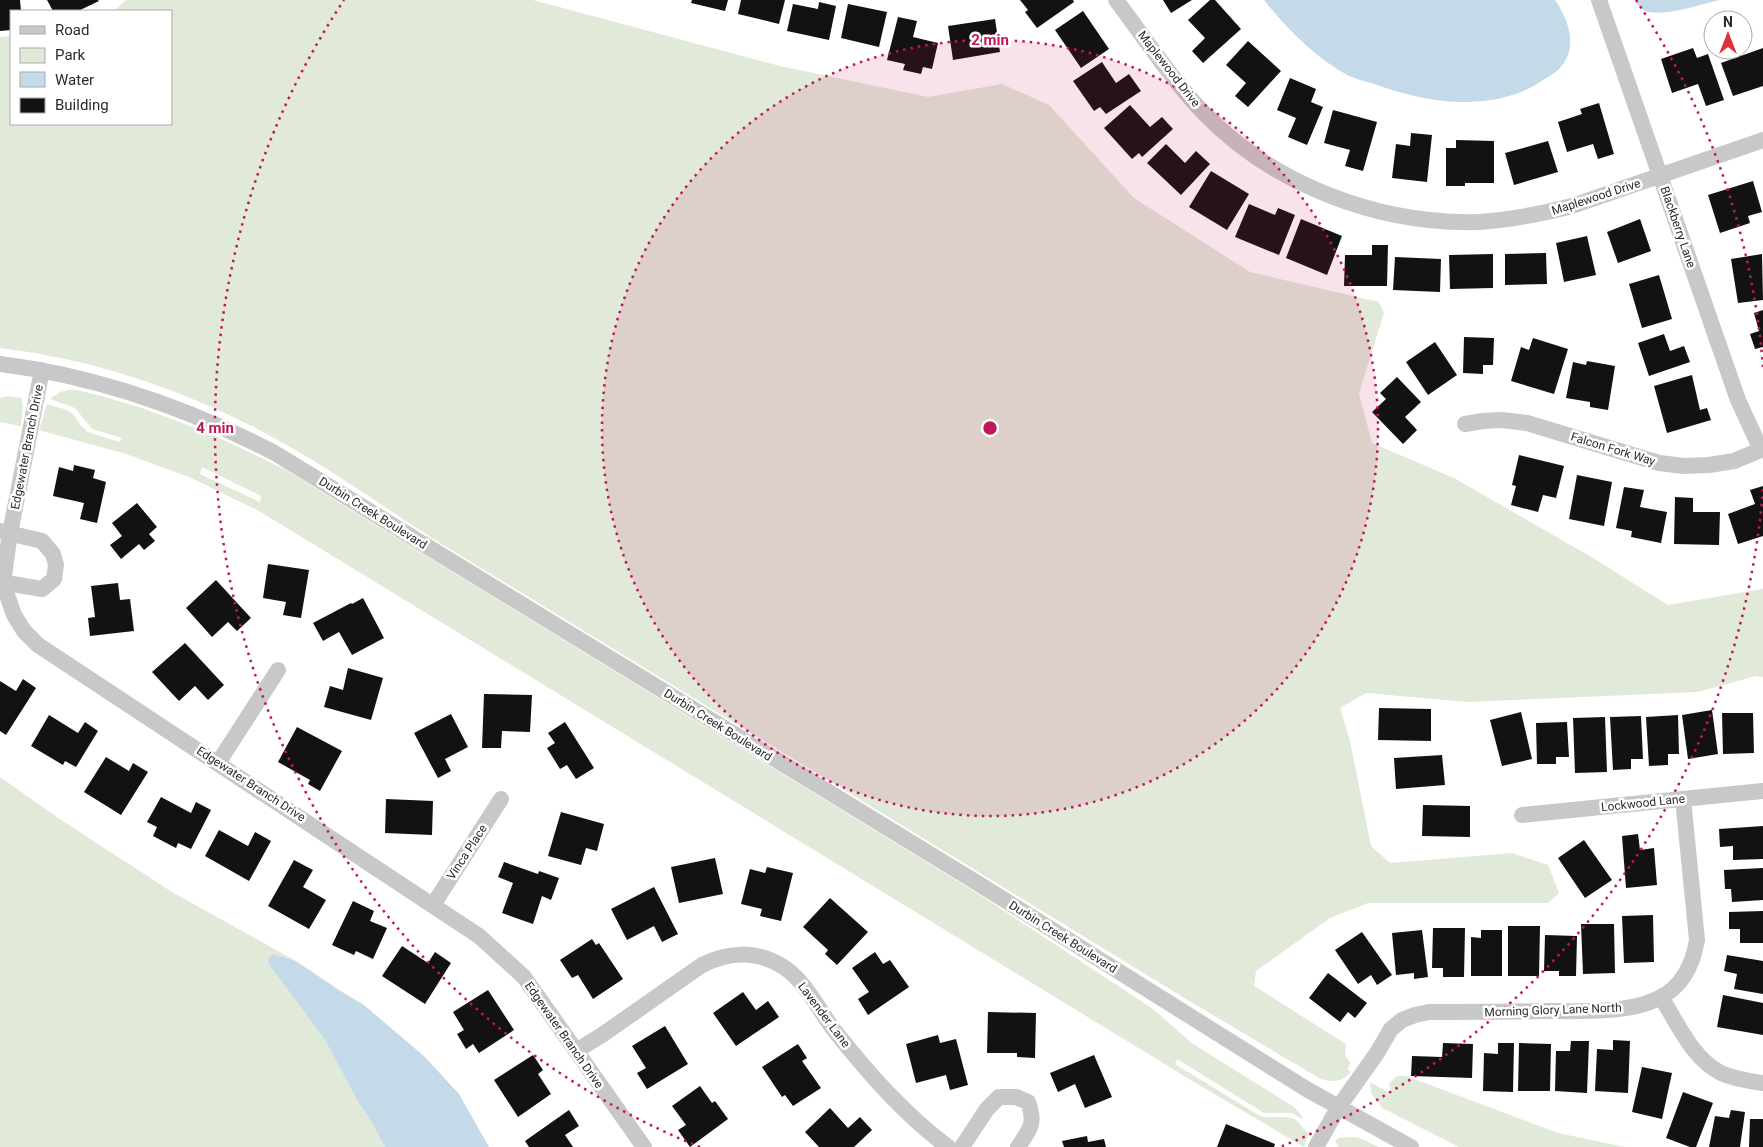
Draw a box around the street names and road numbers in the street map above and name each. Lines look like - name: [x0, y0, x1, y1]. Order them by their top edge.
- street label: Maplewood Drive: [1135, 28, 1203, 110]
- street label: Maplewood Drive: [1550, 176, 1642, 218]
- street label: Blackberry Lane: [1658, 184, 1698, 270]
- street label: Edgewater Branch Drive: [8, 383, 46, 511]
- street label: Falcon Fork Way: [1569, 429, 1657, 469]
- street label: Durbin Creek Boulevard: [317, 474, 429, 552]
- street label: Durbin Creek Boulevard: [662, 686, 774, 764]
- street label: Edgewater Branch Drive: [194, 744, 308, 824]
- street label: Lockwood Lane: [1600, 792, 1686, 814]
- street label: Vinca Place: [444, 822, 490, 882]
- street label: Durbin Creek Boulevard: [1007, 898, 1119, 976]
- street label: Edgewater Branch Drive: [522, 979, 606, 1091]
- street label: Lavender Lane: [795, 980, 853, 1050]
- street label: Morning Glory Lane North: [1484, 1001, 1622, 1019]

